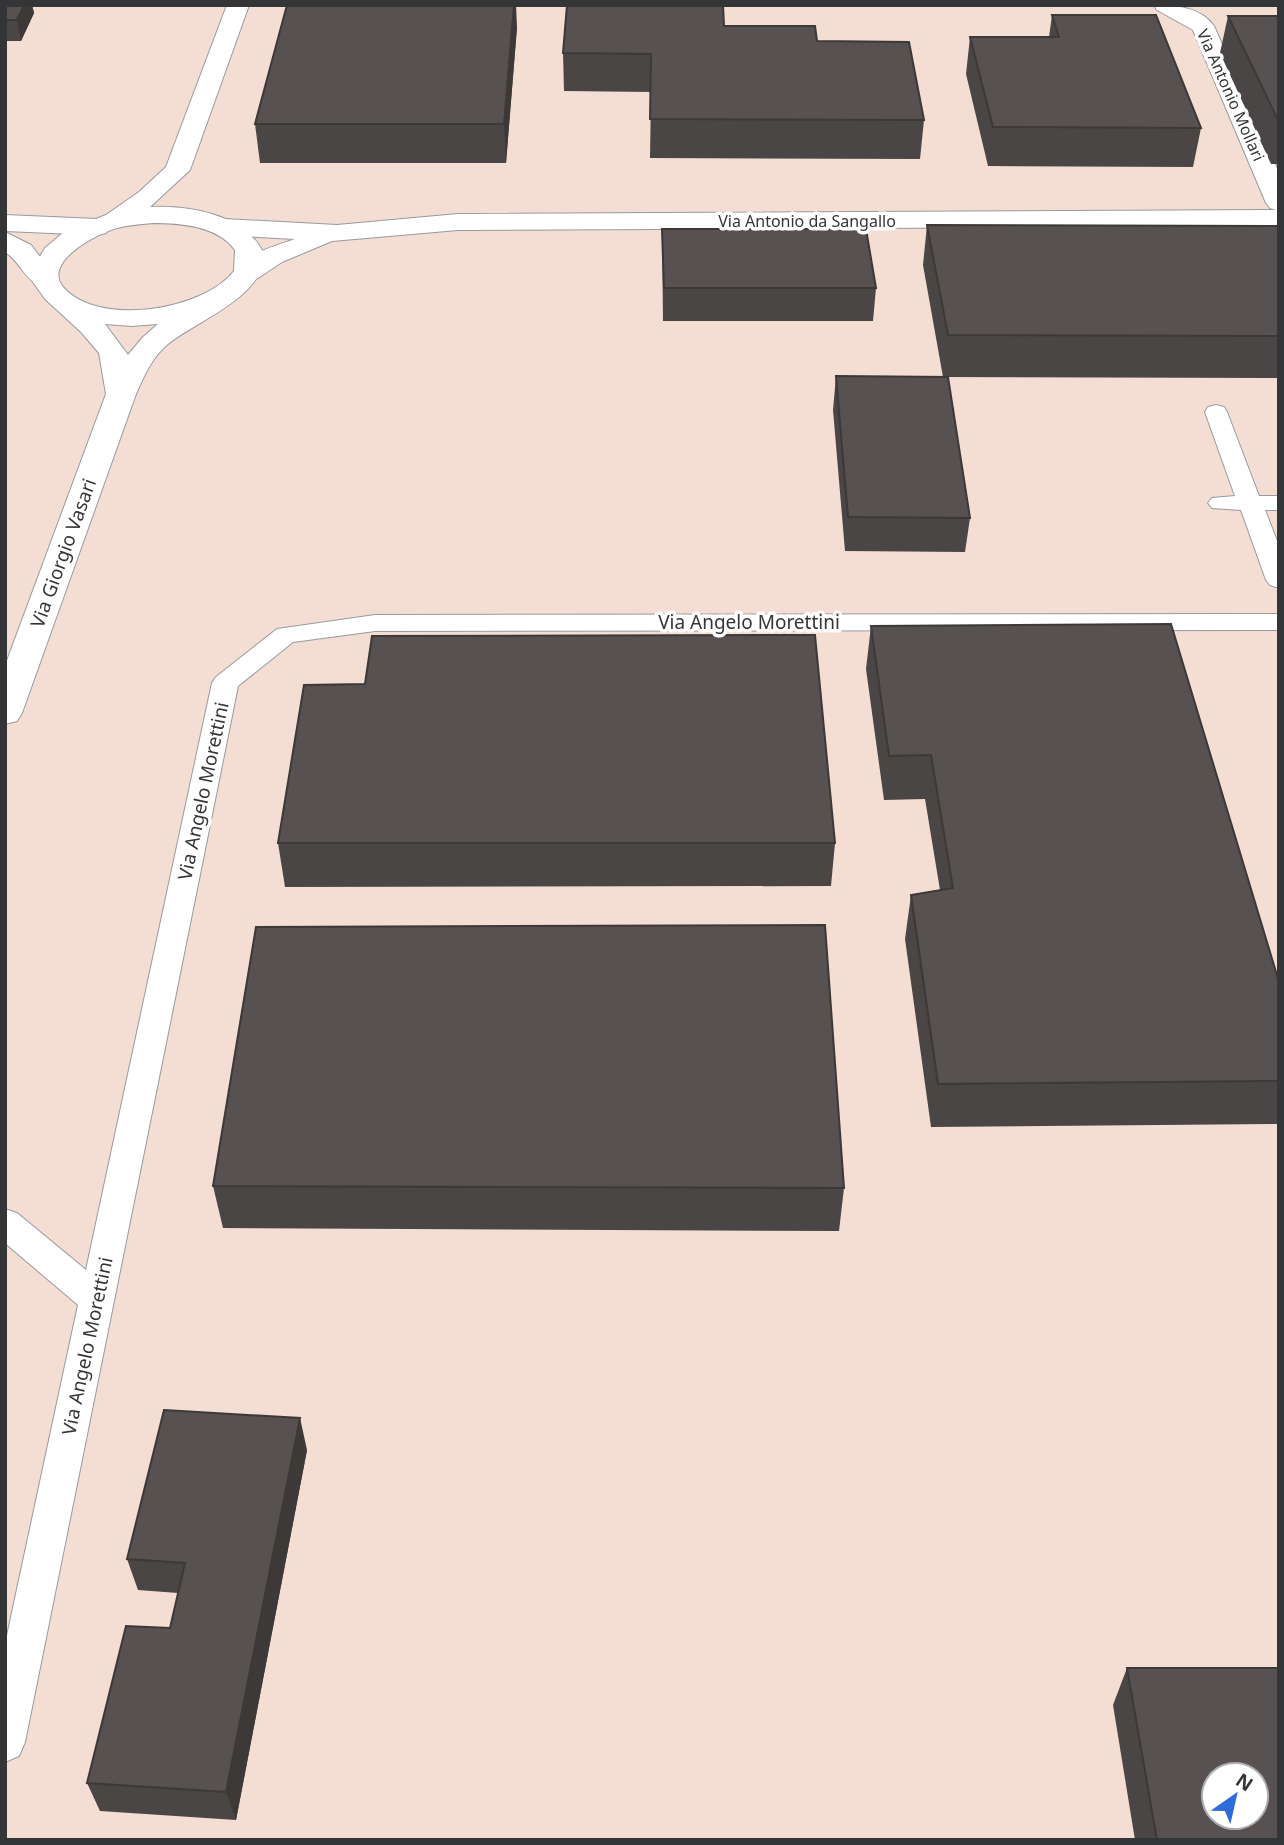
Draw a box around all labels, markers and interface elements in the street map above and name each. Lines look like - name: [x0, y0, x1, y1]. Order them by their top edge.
- street label: Via Antonio Mollari: [1192, 25, 1270, 165]
- street label: Via Antonio da Sangallo: [718, 210, 896, 232]
- street label: Via Giorgio Vasari: [24, 475, 102, 631]
- street label: Via Angelo Morettini: [658, 609, 840, 635]
- street label: Via Angelo Morettini: [171, 699, 235, 883]
- street label: Via Angelo Morettini: [55, 1254, 119, 1438]
- north arrow: [1200, 1761, 1270, 1831]
- text: N: [1231, 1767, 1258, 1797]

